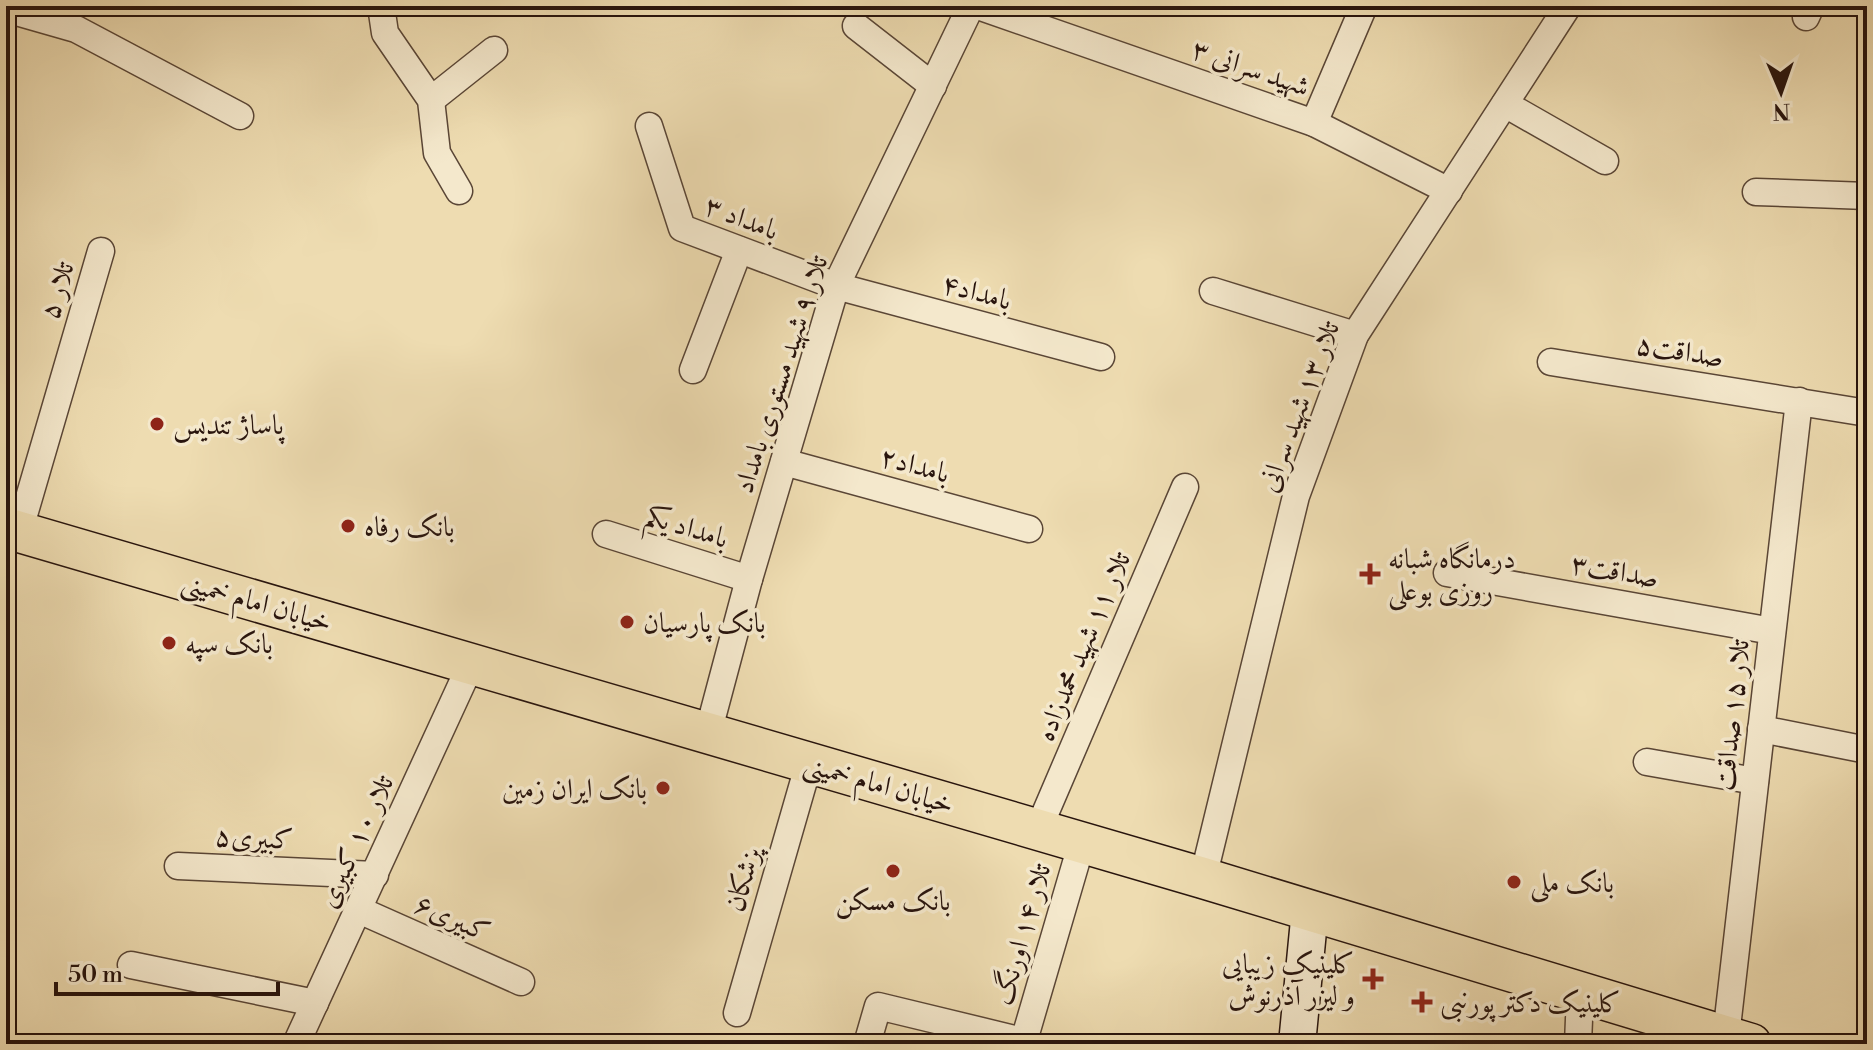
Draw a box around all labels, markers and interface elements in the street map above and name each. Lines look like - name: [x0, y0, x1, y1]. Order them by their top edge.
- street label: شهید سرانی ۳: [1187, 32, 1314, 105]
- north arrow: [1741, 52, 1821, 132]
- text: N: [1772, 97, 1791, 124]
- street label: بامداد ۳: [699, 188, 784, 248]
- street label: تلار ۹ شهید مستوری بامداد: [726, 250, 837, 498]
- street label: تلار ۵: [32, 257, 83, 323]
- street label: بامداد۴: [938, 266, 1015, 319]
- street label: تلار ۱۳ شهید سرانی: [1251, 316, 1348, 497]
- street label: صداقت۵: [1633, 327, 1726, 376]
- place label: پاساژ تندیس: [173, 408, 286, 445]
- marker: پاساژ تندیس: [148, 415, 166, 433]
- street label: بامداد۲: [876, 439, 953, 492]
- street label: بامداد یکم: [638, 498, 732, 564]
- place label: بانک رفاه: [364, 510, 455, 545]
- marker: بانک رفاه: [339, 517, 357, 535]
- place label: درمانگاه شبانه روزی بوعلی: [1388, 541, 1516, 611]
- street label: تلار ۱۱ شهید محمدزاده: [1028, 546, 1139, 747]
- street label: صداقت۳: [1568, 547, 1661, 596]
- marker: درمانگاه شبانه روزی بوعلی: [1359, 563, 1381, 585]
- street label: خیابان امام خمینی: [176, 564, 336, 646]
- place label: بانک پارسیان: [643, 606, 766, 643]
- marker: بانک پارسیان: [618, 613, 636, 631]
- place label: بانک سپه: [185, 627, 273, 662]
- marker: بانک سپه: [160, 634, 178, 652]
- street label: تلار ۱۵ صداقت: [1707, 637, 1758, 793]
- street label: خیابان امام خمینی: [798, 746, 958, 828]
- street label: تلار ۱۰ کبیری: [310, 769, 403, 913]
- place label: بانک ایران زمین: [502, 772, 647, 807]
- marker: بانک ایران زمین: [654, 779, 672, 797]
- street label: کبیری۵: [214, 819, 294, 858]
- street label: پزشکان: [718, 840, 770, 916]
- street label: تلار ۱۴ اورنگ: [985, 859, 1060, 1009]
- marker: بانک مسکن: [884, 862, 902, 880]
- place label: بانک ملی: [1530, 866, 1614, 903]
- marker: بانک ملی: [1505, 873, 1523, 891]
- place label: بانک مسکن: [836, 884, 951, 919]
- street label: کبیری۶: [409, 886, 495, 950]
- scale bar: [56, 946, 278, 996]
- place label: کلینیک زیبایی و لیزر آذرنوش: [1222, 947, 1355, 1014]
- text: 50 m: [68, 960, 123, 990]
- marker: کلینیک زیبایی و لیزر آذرنوش: [1362, 968, 1384, 990]
- place label: کلینیک دکتر پورنبی: [1440, 986, 1621, 1023]
- marker: کلینیک دکتر پورنبی: [1411, 991, 1433, 1013]

